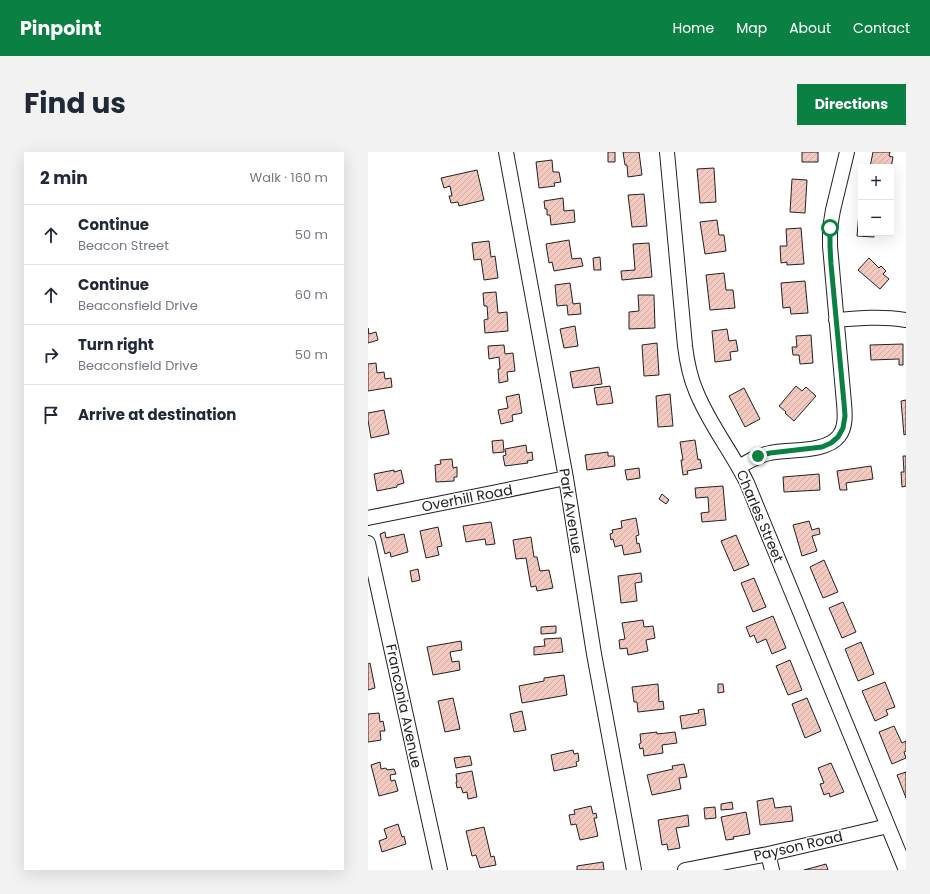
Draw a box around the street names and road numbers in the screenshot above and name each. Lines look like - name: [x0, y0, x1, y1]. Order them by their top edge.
- street label: Park Avenue: [554, 467, 588, 556]
- street label: Charles Street: [732, 467, 788, 565]
- street label: Overhill Road: [420, 479, 514, 517]
- street label: Franconia Avenue: [381, 642, 427, 770]
- street label: Payson Road: [752, 826, 844, 866]

